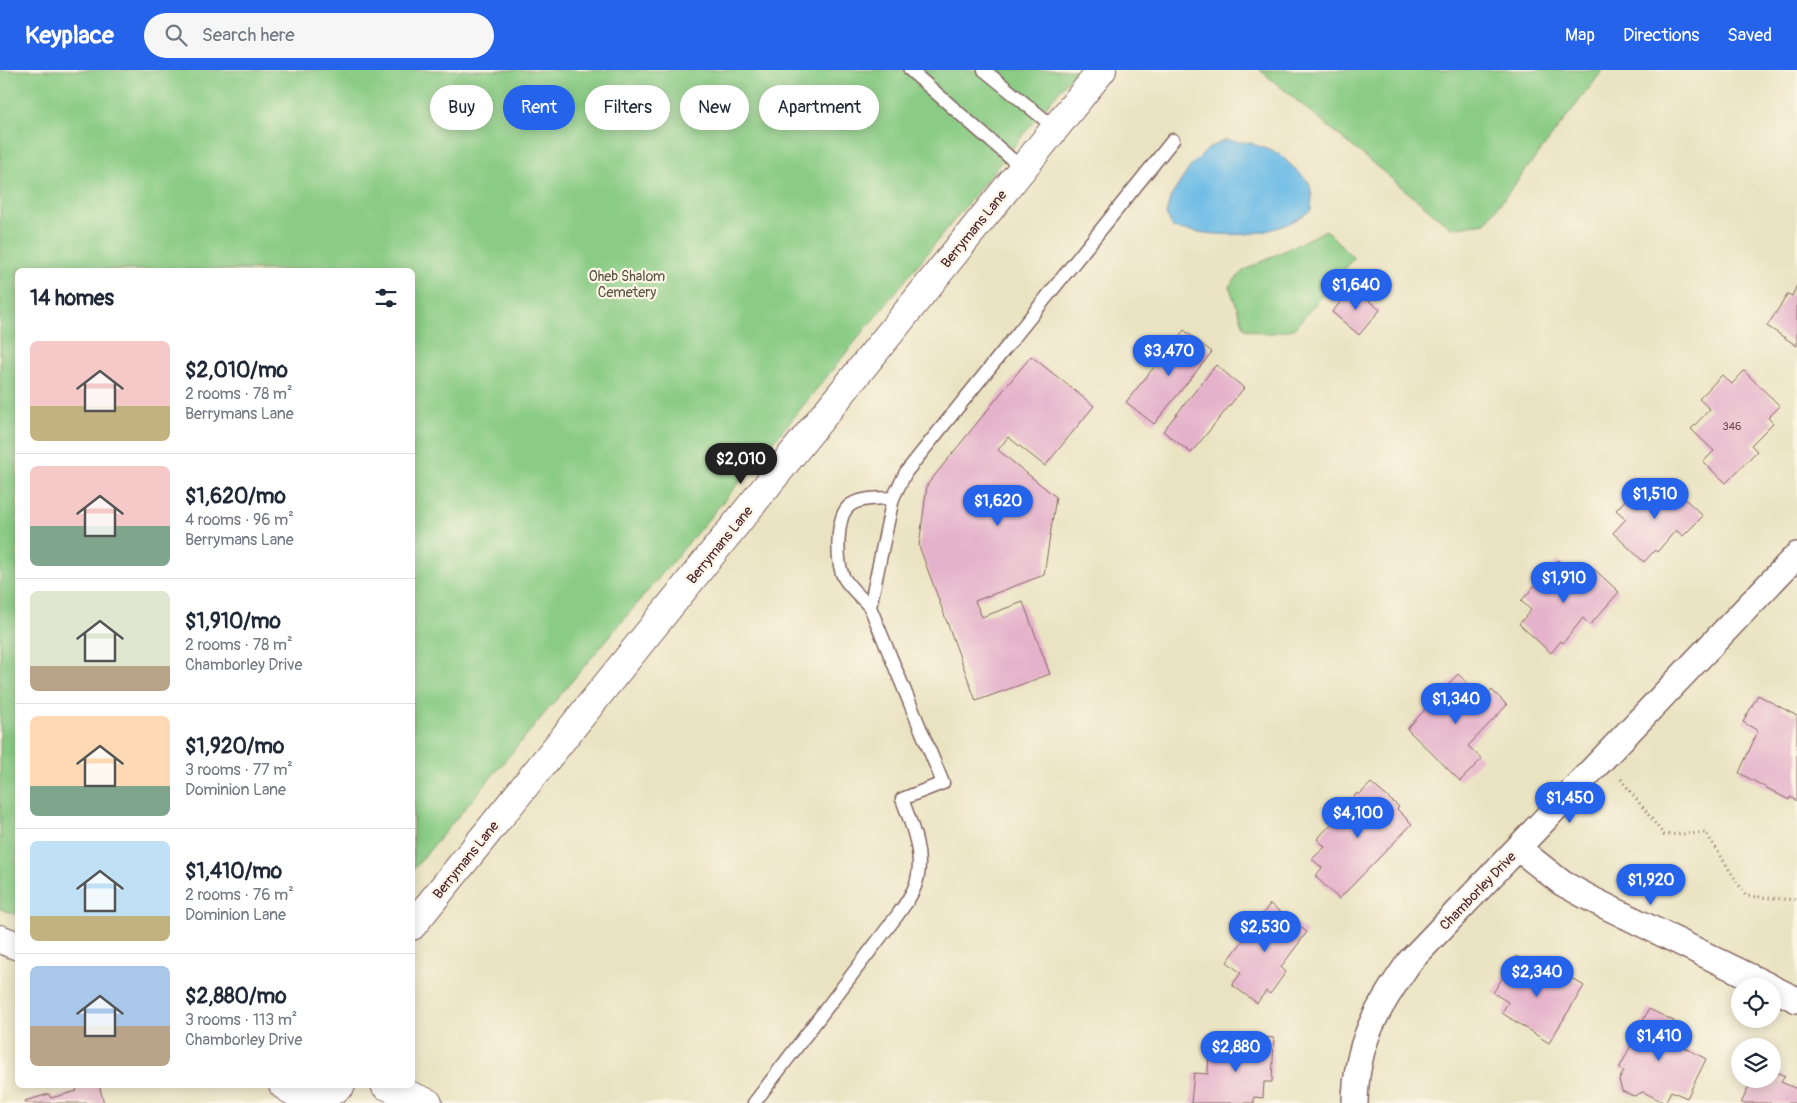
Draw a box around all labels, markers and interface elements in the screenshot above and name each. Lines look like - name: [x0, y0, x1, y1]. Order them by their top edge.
- search box: [144, 13, 494, 58]
- text: Keyplace: [25, 21, 114, 50]
- icon: search: [162, 21, 190, 49]
- text: Search here: [202, 23, 295, 47]
- text: Map: [1565, 24, 1595, 47]
- text: Directions: [1623, 24, 1699, 47]
- text: Saved: [1727, 24, 1772, 47]
- chip: Buy: [430, 85, 493, 130]
- chip: Rent: [503, 85, 575, 130]
- chip: Filters: [585, 85, 670, 130]
- chip: New: [680, 85, 749, 130]
- chip: Apartment: [759, 85, 879, 130]
- street label: Berrymans Lane: [937, 187, 1011, 271]
- park label: Oheb Shalom Cemetery: [589, 268, 665, 301]
- pin: $1,640: [1315, 268, 1397, 311]
- text: $1,640: [1332, 275, 1380, 295]
- icon: filters: [372, 284, 400, 312]
- text: 14 homes: [30, 285, 114, 312]
- pin: $3,470: [1128, 334, 1210, 377]
- text: $3,470: [1144, 341, 1194, 361]
- text: $2,010/mo: [185, 357, 288, 384]
- icon: home: [70, 361, 130, 421]
- text: 2 rooms · 78 m²: [185, 384, 292, 404]
- text: Berrymans Lane: [185, 404, 294, 424]
- house number: 346: [1723, 420, 1741, 433]
- pin: $2,010: [700, 442, 782, 485]
- text: $2,010: [716, 449, 766, 469]
- pin: $1,510: [1614, 478, 1696, 520]
- text: $1,620/mo: [185, 483, 286, 510]
- pin: $1,620: [957, 484, 1039, 527]
- text: $1,510: [1633, 484, 1677, 504]
- icon: home: [70, 486, 130, 546]
- text: $1,620: [974, 491, 1022, 511]
- street label: Berrymans Lane: [683, 503, 757, 587]
- text: 4 rooms · 96 m²: [185, 510, 294, 530]
- text: Berrymans Lane: [185, 530, 294, 550]
- pin: $1,910: [1523, 562, 1605, 604]
- text: $1,910: [1542, 568, 1586, 588]
- text: $1,910/mo: [185, 608, 281, 635]
- icon: home: [70, 611, 130, 671]
- text: 2 rooms · 78 m²: [185, 635, 292, 655]
- text: Chamborley Drive: [185, 655, 302, 675]
- pin: $1,340: [1415, 682, 1497, 725]
- text: $1,340: [1432, 689, 1480, 709]
- text: $1,920/mo: [185, 733, 284, 760]
- icon: home: [70, 736, 130, 796]
- text: 3 rooms · 77 m²: [185, 760, 293, 780]
- text: Dominion Lane: [185, 780, 286, 800]
- pin: $1,450: [1529, 782, 1611, 824]
- text: $1,450: [1546, 788, 1594, 808]
- pin: $4,100: [1317, 796, 1399, 839]
- text: $4,100: [1333, 803, 1383, 823]
- street label: Berrymans Lane: [429, 818, 503, 902]
- street label: Chamborley Drive: [1436, 848, 1520, 934]
- text: $1,410/mo: [185, 858, 282, 885]
- icon: home: [70, 861, 130, 921]
- pin: $1,920: [1610, 864, 1692, 906]
- text: $1,920: [1627, 870, 1675, 890]
- text: 2 rooms · 76 m²: [185, 885, 294, 905]
- text: Dominion Lane: [185, 905, 286, 925]
- pin: $2,530: [1224, 910, 1306, 953]
- text: $2,530: [1240, 917, 1290, 937]
- pin: $2,340: [1496, 956, 1578, 998]
- text: $2,340: [1512, 962, 1562, 982]
- map controls: [1731, 978, 1781, 1088]
- button: locate: [1731, 978, 1781, 1028]
- text: $2,880/mo: [185, 983, 286, 1010]
- icon: home: [70, 986, 130, 1046]
- text: 3 rooms · 113 m²: [185, 1010, 297, 1030]
- pin: $1,410: [1618, 1020, 1700, 1062]
- text: $1,410: [1636, 1026, 1682, 1046]
- text: Chamborley Drive: [185, 1030, 302, 1050]
- pin: $2,880: [1195, 1030, 1277, 1073]
- text: $2,880: [1212, 1037, 1260, 1057]
- button: layers: [1731, 1038, 1781, 1088]

